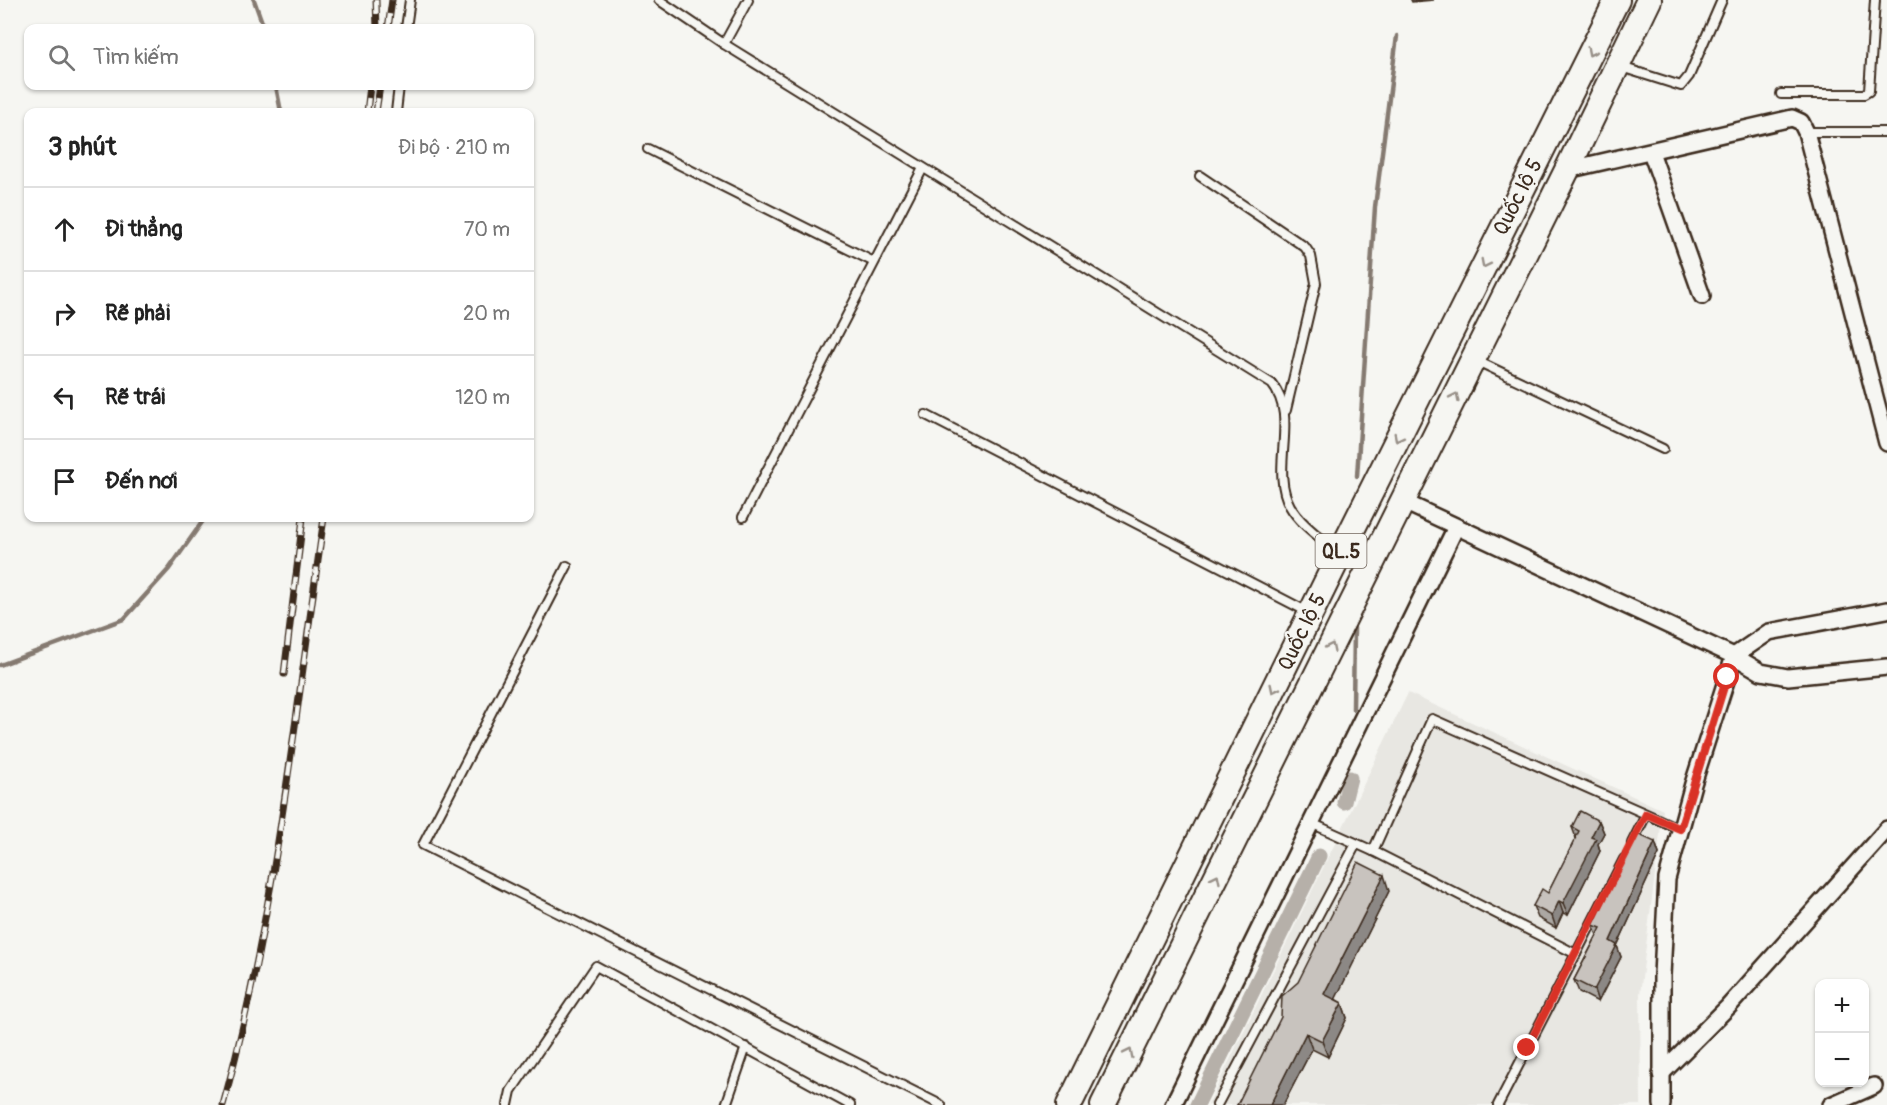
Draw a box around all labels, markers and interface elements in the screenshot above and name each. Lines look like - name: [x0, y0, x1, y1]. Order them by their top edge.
- search box: [24, 24, 534, 90]
- icon: search: [45, 41, 78, 74]
- text: Tìm kiếm: [93, 43, 179, 71]
- one-way arrow: [1587, 46, 1599, 57]
- text: 3 phút: [48, 131, 117, 163]
- text: Đi bộ · 210 m: [398, 135, 510, 160]
- street label: Quốc lộ 5: [1487, 154, 1549, 240]
- icon: ahead: [48, 213, 81, 246]
- text: Đi thẳng: [105, 215, 183, 243]
- text: 70 m: [464, 217, 510, 242]
- one-way arrow: [1481, 258, 1492, 269]
- icon: right: [48, 297, 81, 330]
- text: Rẽ phải: [105, 299, 170, 327]
- text: 20 m: [463, 301, 510, 326]
- icon: left: [48, 381, 81, 414]
- text: Rẽ trái: [105, 383, 165, 411]
- text: 120 m: [455, 385, 510, 410]
- one-way arrow: [1448, 393, 1459, 404]
- one-way arrow: [1393, 432, 1405, 443]
- icon: arrive: [48, 465, 81, 498]
- text: Đến nơi: [105, 467, 177, 495]
- road number: QL.5: [1316, 534, 1366, 568]
- street label: Quốc lộ 5: [1272, 589, 1332, 675]
- one-way arrow: [1324, 643, 1335, 654]
- route start: [1713, 663, 1739, 689]
- one-way arrow: [1270, 682, 1281, 693]
- one-way arrow: [1209, 874, 1220, 884]
- map controls: [1815, 979, 1869, 1087]
- button: +: [1815, 979, 1869, 1033]
- button: −: [1815, 1033, 1869, 1087]
- route end: [1513, 1034, 1539, 1060]
- one-way arrow: [1122, 1048, 1134, 1059]

